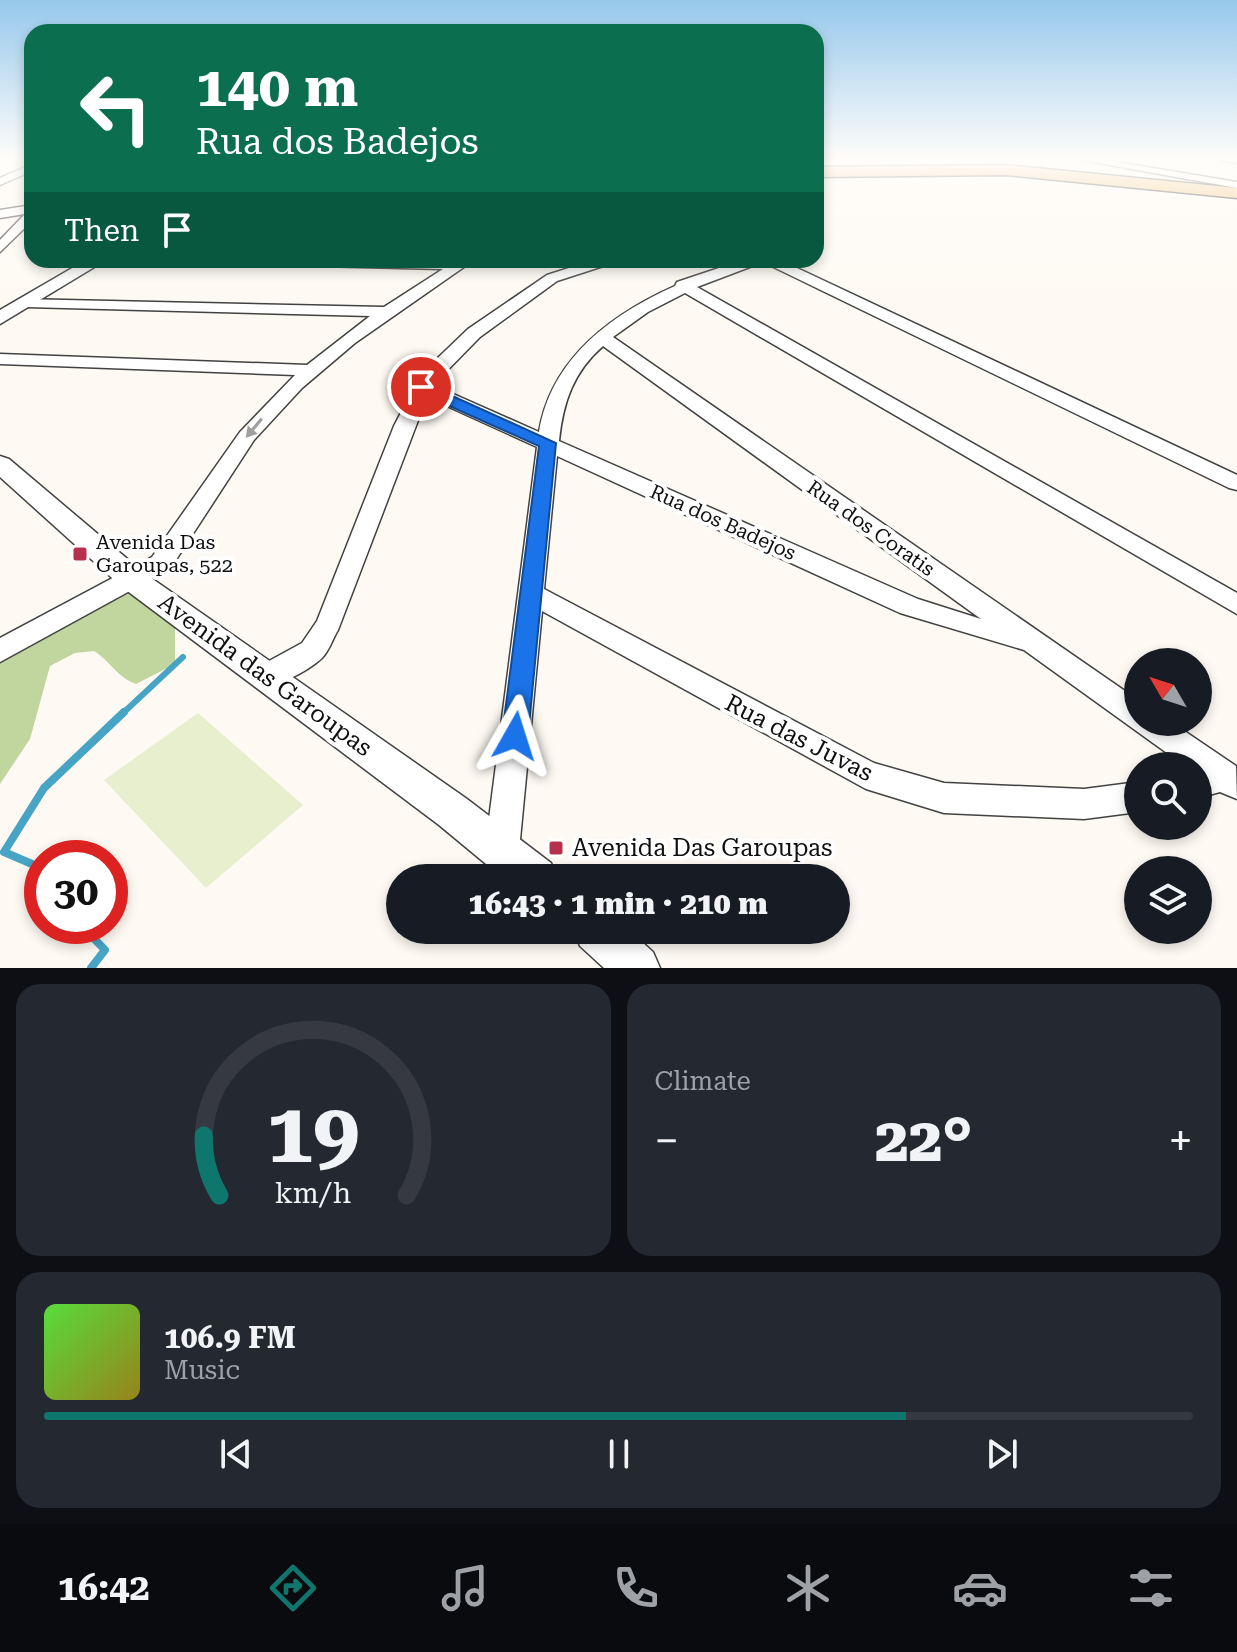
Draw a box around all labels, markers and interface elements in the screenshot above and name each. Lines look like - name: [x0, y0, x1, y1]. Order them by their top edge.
- text: 140 m: [196, 54, 358, 120]
- icon: left: [64, 56, 168, 160]
- text: Rua dos Badejos: [196, 121, 479, 163]
- icon: arrive: [155, 208, 199, 252]
- text: Then: [64, 213, 139, 248]
- pin: [387, 353, 455, 421]
- icon: arrive: [399, 365, 443, 409]
- one-way arrow: [246, 418, 264, 437]
- street label: Rua dos Coratis: [803, 475, 939, 581]
- street label: Rua dos Badejos: [646, 479, 800, 565]
- place label: Avenida Das Garoupas, 522: [96, 530, 233, 577]
- marker: Avenida Das Garoupas, 522: [71, 545, 89, 563]
- street label: Avenida das Garoupas: [153, 588, 377, 762]
- north arrow: [1124, 648, 1212, 736]
- map controls: [1124, 648, 1212, 944]
- street label: Rua das Juvas: [720, 689, 878, 787]
- position arrow: [473, 694, 557, 778]
- button: search: [1124, 752, 1212, 840]
- place label: Avenida Das Garoupas: [572, 834, 833, 862]
- marker: Avenida Das Garoupas: [547, 839, 565, 857]
- speed limit sign: 30: [24, 840, 128, 944]
- button: layers: [1124, 856, 1212, 944]
- text: 16:43 · 1 min · 210 m: [468, 886, 768, 921]
- text: Climate: [655, 1066, 751, 1096]
- text: 19: [267, 1085, 360, 1182]
- text: 22°: [875, 1105, 972, 1176]
- text: −: [655, 1115, 679, 1167]
- text: +: [1168, 1115, 1193, 1167]
- text: km/h: [275, 1176, 352, 1210]
- text: 106.9 FM: [164, 1320, 296, 1355]
- text: Music: [164, 1355, 240, 1385]
- icon: previous: [214, 1432, 258, 1476]
- icon: pause: [597, 1432, 641, 1476]
- icon: next: [980, 1432, 1024, 1476]
- icon: directions: [265, 1560, 321, 1616]
- icon: music: [437, 1560, 493, 1616]
- icon: phone: [608, 1560, 664, 1616]
- icon: climate: [780, 1560, 836, 1616]
- icon: car: [952, 1560, 1008, 1616]
- icon: filters: [1123, 1560, 1179, 1616]
- text: 16:42: [58, 1567, 150, 1609]

